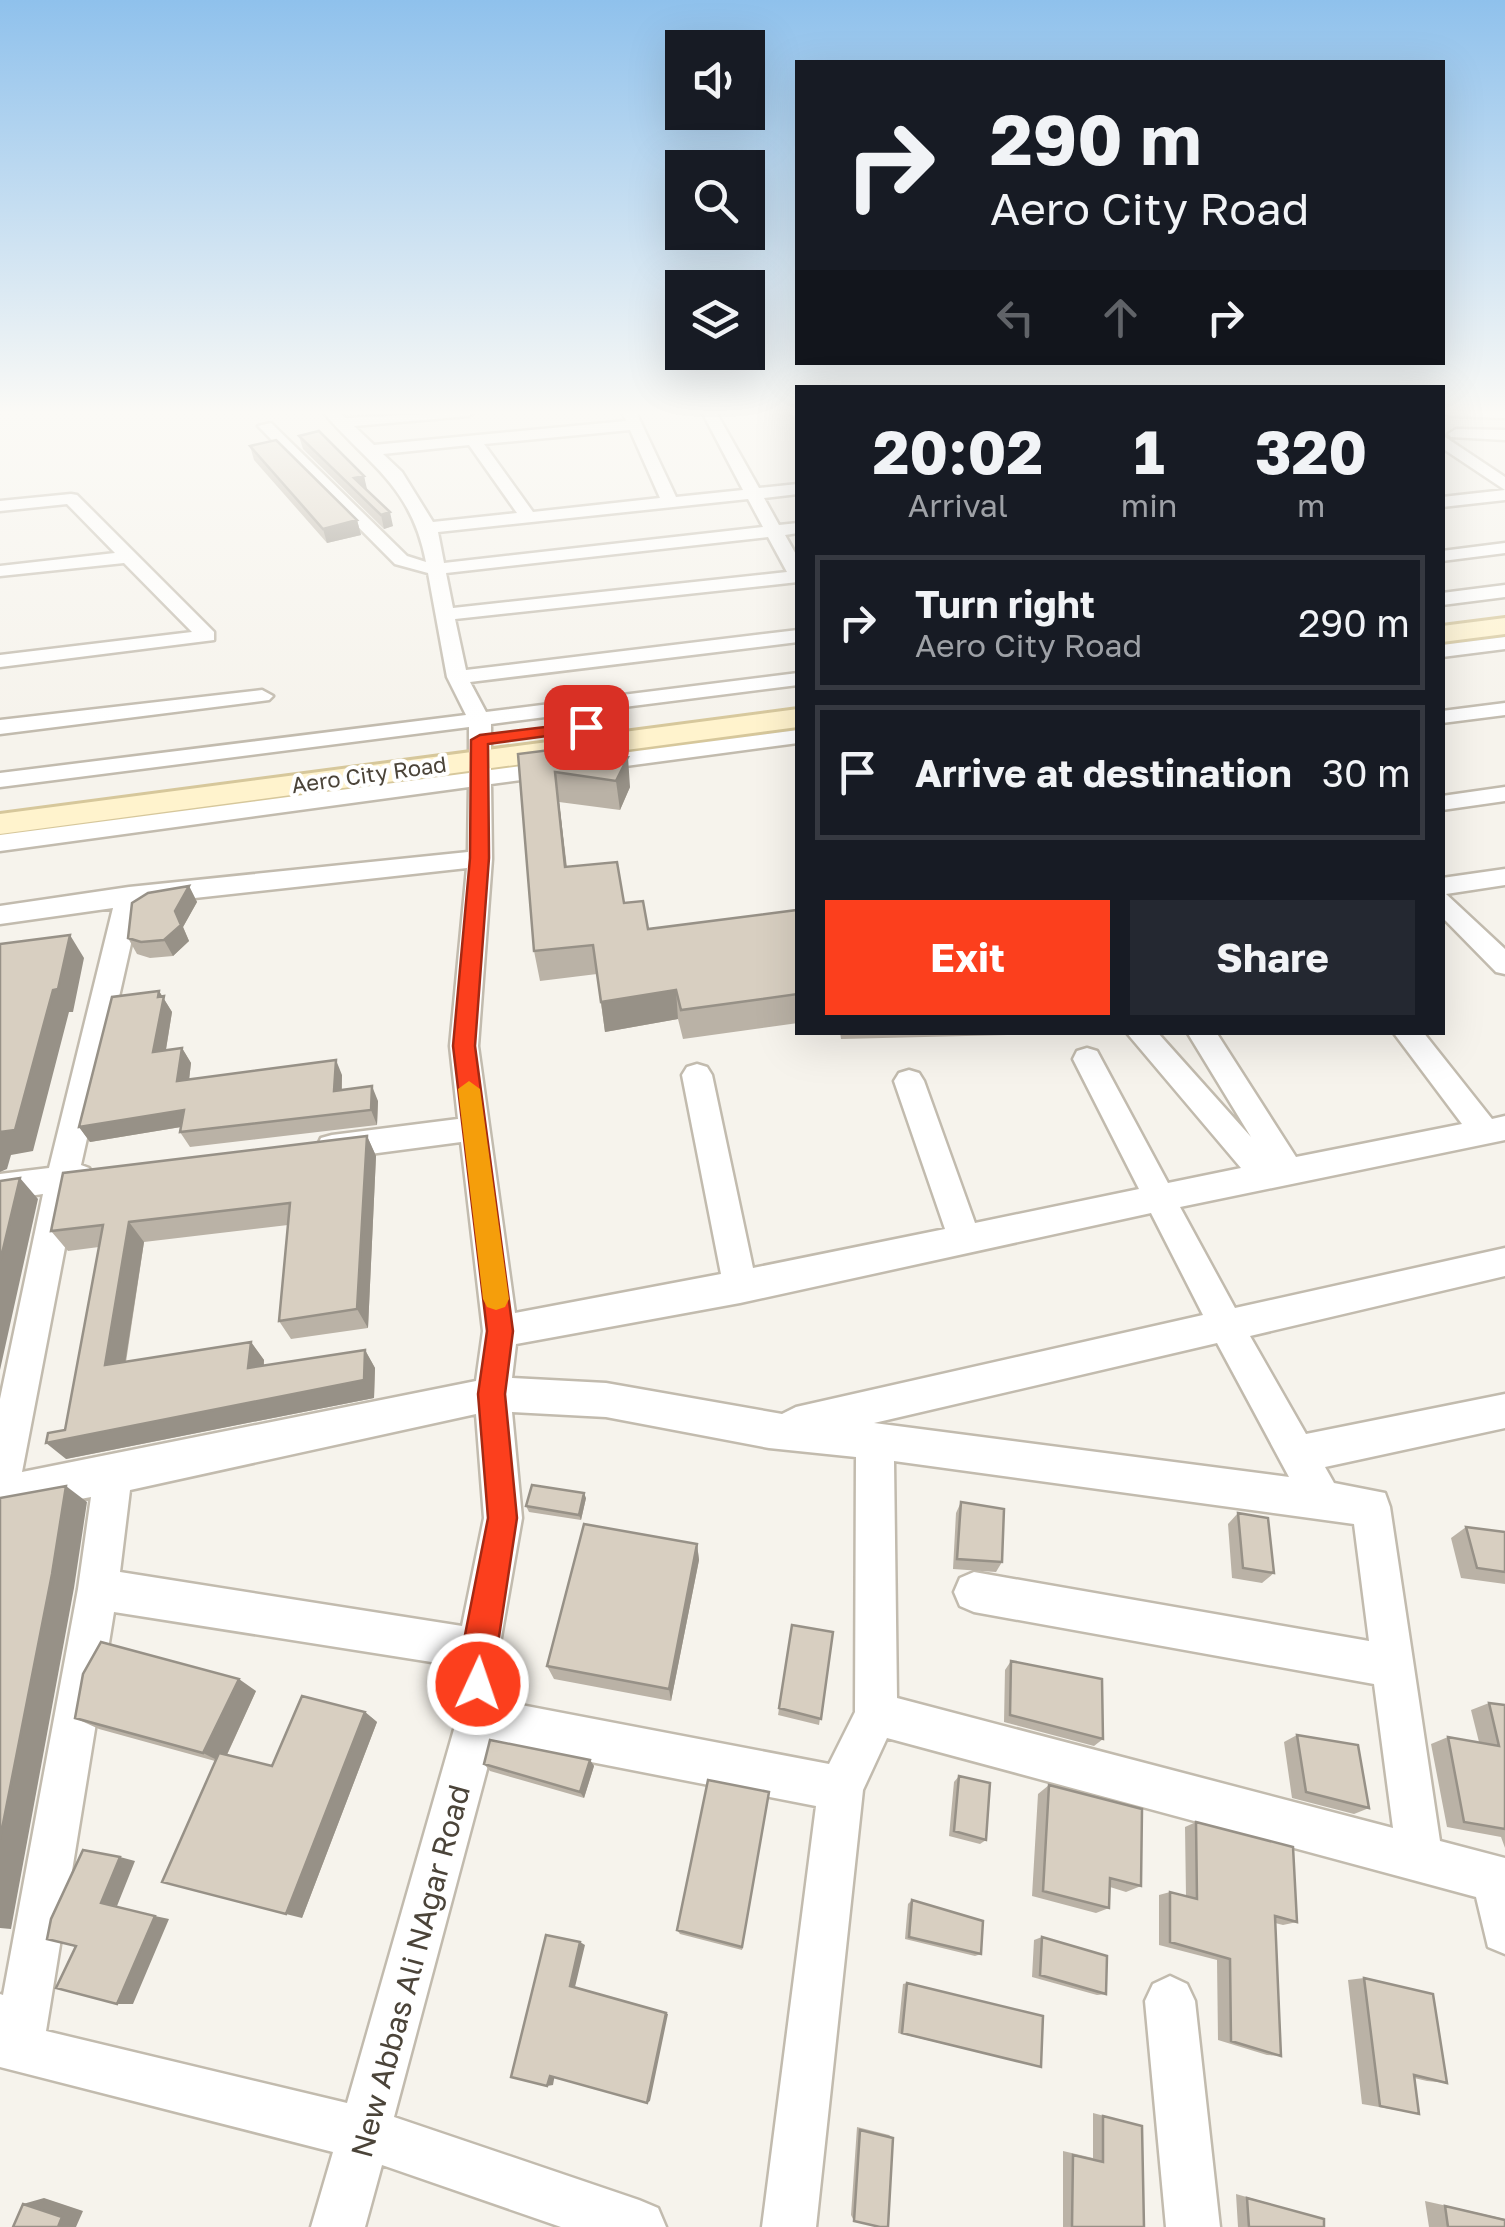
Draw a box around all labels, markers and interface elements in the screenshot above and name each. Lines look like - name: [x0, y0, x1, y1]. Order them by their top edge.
- map controls: [665, 30, 765, 370]
- button: sound: [665, 30, 765, 130]
- text: 290 m: [990, 96, 1201, 180]
- icon: right: [825, 100, 955, 230]
- button: search: [665, 150, 765, 250]
- text: Aero City Road: [990, 181, 1309, 235]
- button: layers: [665, 270, 765, 370]
- icon: left: [988, 290, 1043, 345]
- icon: ahead: [1093, 290, 1148, 345]
- icon: right: [1198, 290, 1253, 345]
- text: 20:02: [873, 415, 1043, 487]
- text: 1: [1134, 415, 1165, 487]
- text: 320: [1255, 415, 1367, 487]
- text: Arrival: [908, 486, 1008, 524]
- text: min: [1121, 486, 1177, 524]
- text: m: [1297, 486, 1325, 524]
- text: Turn right: [915, 581, 1095, 626]
- icon: right: [830, 595, 885, 650]
- text: 290 m: [1298, 600, 1410, 645]
- text: Aero City Road: [915, 626, 1142, 664]
- pin: [544, 685, 629, 770]
- icon: arrive: [559, 700, 614, 755]
- icon: arrive: [830, 745, 885, 800]
- street label: Aero City Road: [290, 750, 448, 798]
- text: Arrive at destination: [915, 750, 1292, 795]
- text: 30 m: [1322, 750, 1411, 795]
- button: Exit: [825, 900, 1110, 1015]
- button: Share: [1130, 900, 1415, 1015]
- position arrow: [426, 1632, 530, 1736]
- street label: New Abbas Ali NAgar Road: [343, 1781, 477, 2161]

